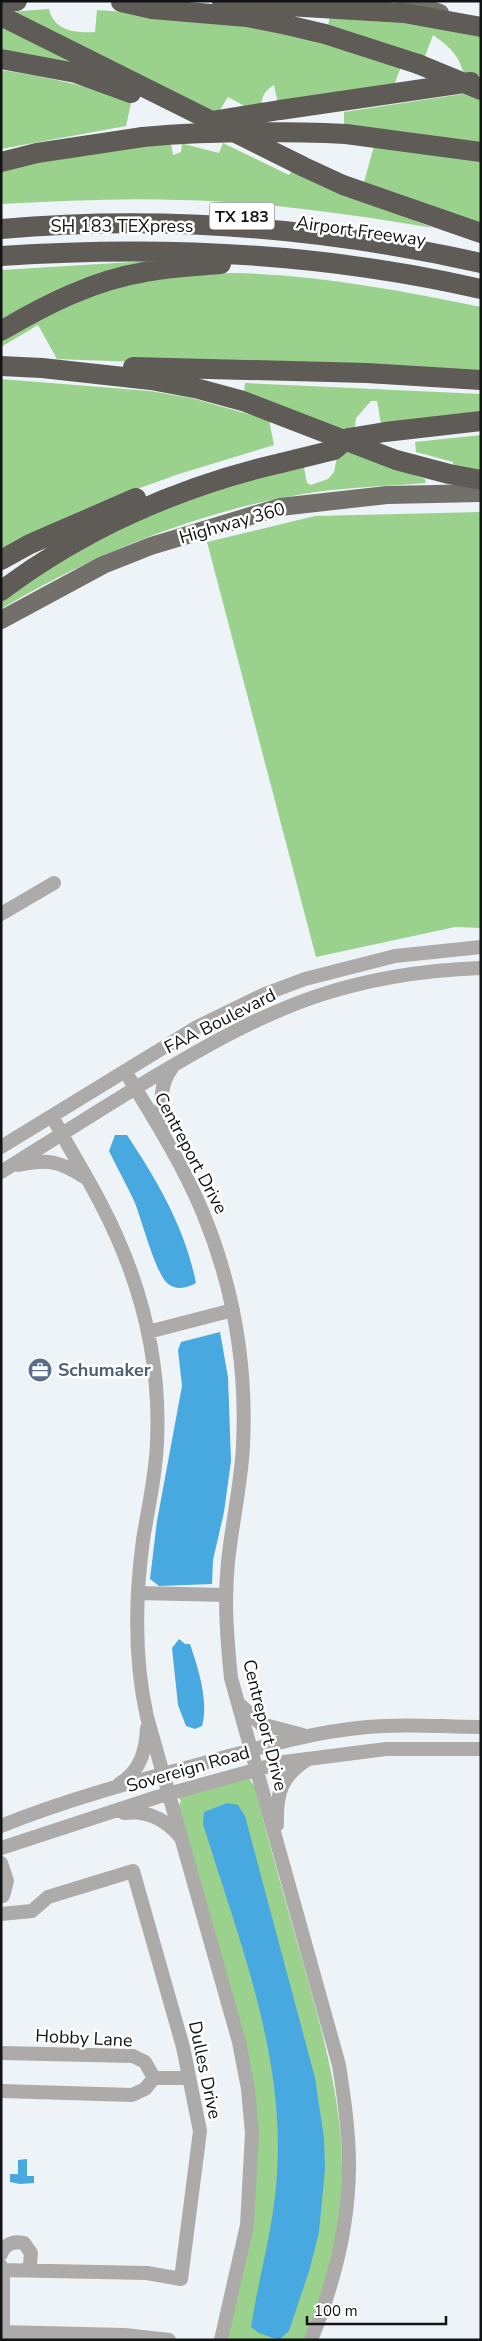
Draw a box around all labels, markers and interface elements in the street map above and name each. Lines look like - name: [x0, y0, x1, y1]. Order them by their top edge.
- road number: TX 183: [210, 202, 274, 230]
- street label: Airport Freeway: [295, 210, 428, 252]
- street label: SH 183 TEXpress: [50, 214, 194, 238]
- street label: Highway 360: [176, 496, 288, 550]
- street label: FAA Boulevard: [160, 983, 280, 1059]
- street label: Centreport Drive: [149, 1088, 233, 1218]
- office icon: Schumaker: [27, 1357, 53, 1383]
- place label: Schumaker: [58, 1358, 151, 1382]
- street label: Centreport Drive: [237, 1657, 293, 1793]
- street label: Sovereign Road: [124, 1740, 252, 1798]
- street label: Dulles Drive: [183, 2019, 227, 2121]
- street label: Hobby Lane: [35, 2023, 133, 2053]
- scale bar: [307, 2294, 446, 2326]
- text: 100 m: [314, 2301, 358, 2321]

